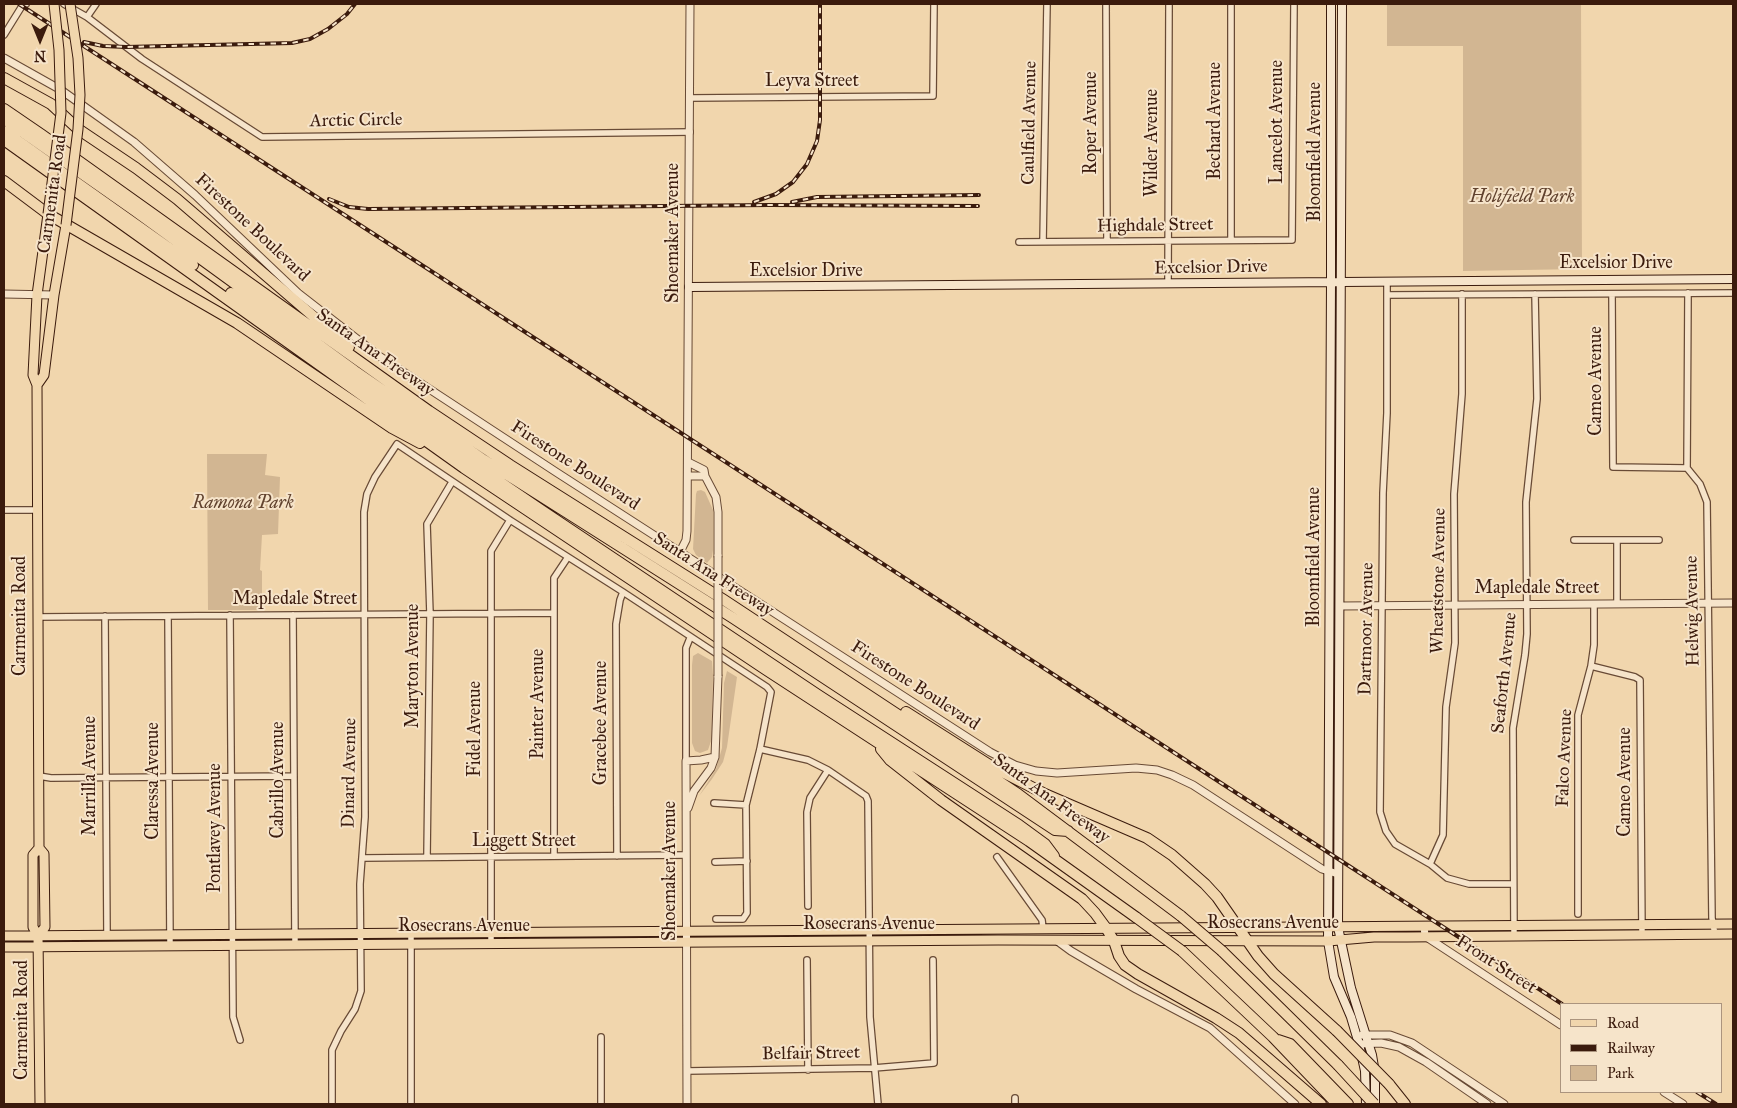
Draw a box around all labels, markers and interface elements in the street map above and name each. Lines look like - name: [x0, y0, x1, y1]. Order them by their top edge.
- north arrow: [15, 15, 65, 65]
- text: N: [34, 47, 46, 64]
- street label: Lancelot Avenue: [1267, 60, 1289, 184]
- street label: Caulfield Avenue: [1018, 61, 1042, 185]
- street label: Bechard Avenue: [1205, 62, 1227, 180]
- street label: Leyva Street: [765, 71, 859, 93]
- street label: Roper Avenue: [1081, 72, 1103, 174]
- street label: Bloomfield Avenue: [1305, 82, 1327, 222]
- street label: Wilder Avenue: [1142, 89, 1164, 197]
- street label: Arctic Circle: [309, 109, 403, 133]
- street label: Carmenita Road: [34, 133, 72, 255]
- street label: Shoemaker Avenue: [663, 163, 685, 303]
- street label: Firestone Boulevard: [190, 169, 314, 287]
- park label: Holifield Park: [1470, 187, 1574, 209]
- street label: Highdale Street: [1097, 214, 1213, 238]
- street label: Excelsior Drive: [1559, 253, 1673, 275]
- street label: Excelsior Drive: [1154, 256, 1268, 280]
- street label: Excelsior Drive: [749, 261, 863, 283]
- street label: Santa Ana Freeway: [312, 304, 438, 402]
- street label: Cameo Avenue: [1586, 326, 1608, 436]
- street label: Firestone Boulevard: [507, 416, 643, 516]
- street label: Bloomfield Avenue: [1304, 487, 1326, 627]
- park label: Ramona Park: [192, 493, 294, 515]
- street label: Wheatstone Avenue: [1427, 508, 1451, 654]
- street label: Santa Ana Freeway: [649, 528, 777, 622]
- street label: Carmenita Road: [10, 556, 32, 676]
- street label: Helwig Avenue: [1681, 556, 1705, 666]
- street label: Dartmoor Avenue: [1355, 562, 1379, 696]
- street label: Mapledale Street: [1475, 578, 1599, 600]
- street label: Mapledale Street: [233, 589, 357, 611]
- street label: Maryton Avenue: [403, 604, 425, 728]
- street label: Seaforth Avenue: [1488, 611, 1522, 735]
- street label: Firestone Boulevard: [847, 636, 983, 736]
- street label: Painter Avenue: [528, 649, 550, 759]
- street label: Gracebee Avenue: [591, 661, 613, 785]
- street label: Fidel Avenue: [465, 681, 487, 777]
- street label: Falco Avenue: [1552, 708, 1578, 808]
- street label: Marrilla Avenue: [80, 716, 102, 836]
- street label: Dinard Avenue: [338, 718, 362, 828]
- street label: Cabrillo Avenue: [268, 721, 290, 839]
- street label: Claressa Avenue: [143, 722, 165, 840]
- street label: Cameo Avenue: [1615, 727, 1637, 837]
- street label: Santa Ana Freeway: [988, 749, 1114, 849]
- street label: Pontlavey Avenue: [205, 763, 227, 893]
- street label: Shoemaker Avenue: [660, 801, 682, 941]
- street label: Liggett Street: [472, 831, 576, 853]
- street label: Rosecrans Avenue: [1207, 913, 1339, 935]
- street label: Rosecrans Avenue: [803, 914, 935, 936]
- street label: Rosecrans Avenue: [398, 916, 530, 938]
- street label: Front Street: [1452, 931, 1540, 999]
- street label: Carmenita Road: [12, 960, 34, 1080]
- legend: [1560, 1003, 1722, 1093]
- text: Road: [1607, 1014, 1639, 1032]
- text: Railway: [1607, 1039, 1655, 1057]
- street label: Belfair Street: [762, 1042, 860, 1066]
- text: Park: [1607, 1064, 1634, 1082]

